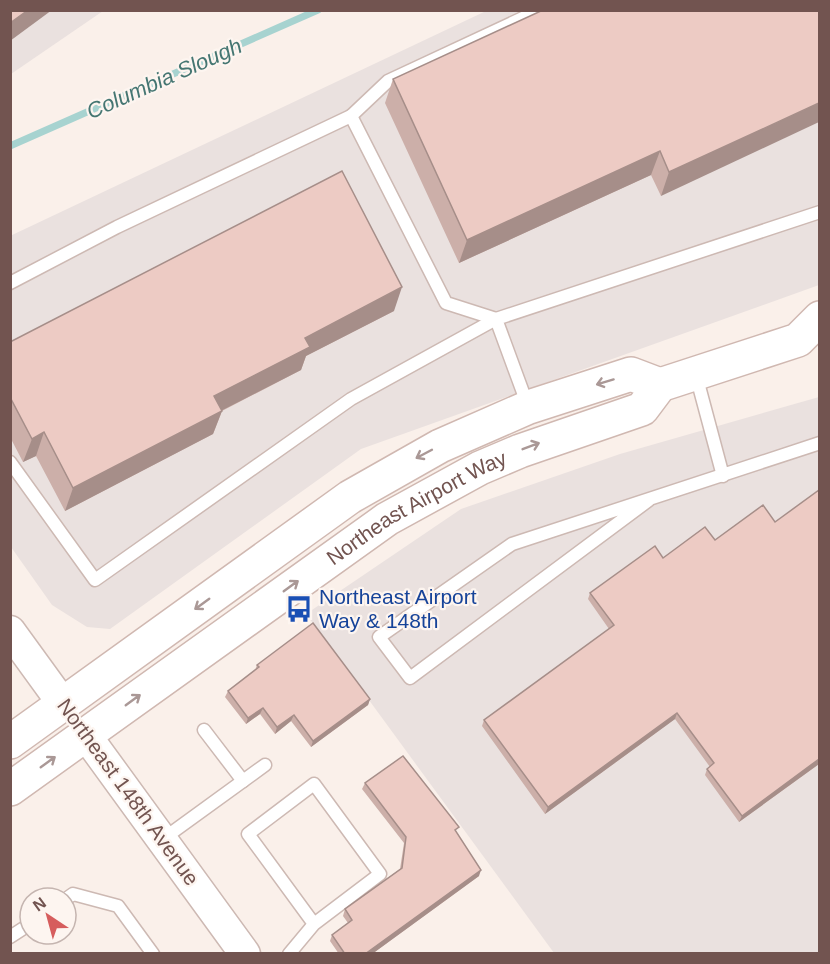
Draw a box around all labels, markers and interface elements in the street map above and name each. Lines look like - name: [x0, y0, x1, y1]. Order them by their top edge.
- water label: Columbia Slough: [83, 33, 246, 124]
- one-way arrow: [596, 377, 615, 388]
- one-way arrow: [521, 440, 540, 451]
- street label: Northeast Airport Way: [322, 446, 510, 569]
- one-way arrow: [416, 448, 433, 460]
- one-way arrow: [283, 580, 299, 592]
- place label: Northeast Airport Way & 148th: [319, 585, 477, 632]
- bus stop icon: Northeast Airport Way & 148th: [284, 594, 314, 624]
- one-way arrow: [195, 598, 211, 610]
- street label: Northeast 148th Avenue: [53, 694, 204, 889]
- one-way arrow: [124, 694, 140, 706]
- one-way arrow: [39, 755, 55, 768]
- north arrow: [18, 886, 78, 946]
- text: N: [30, 894, 49, 915]

